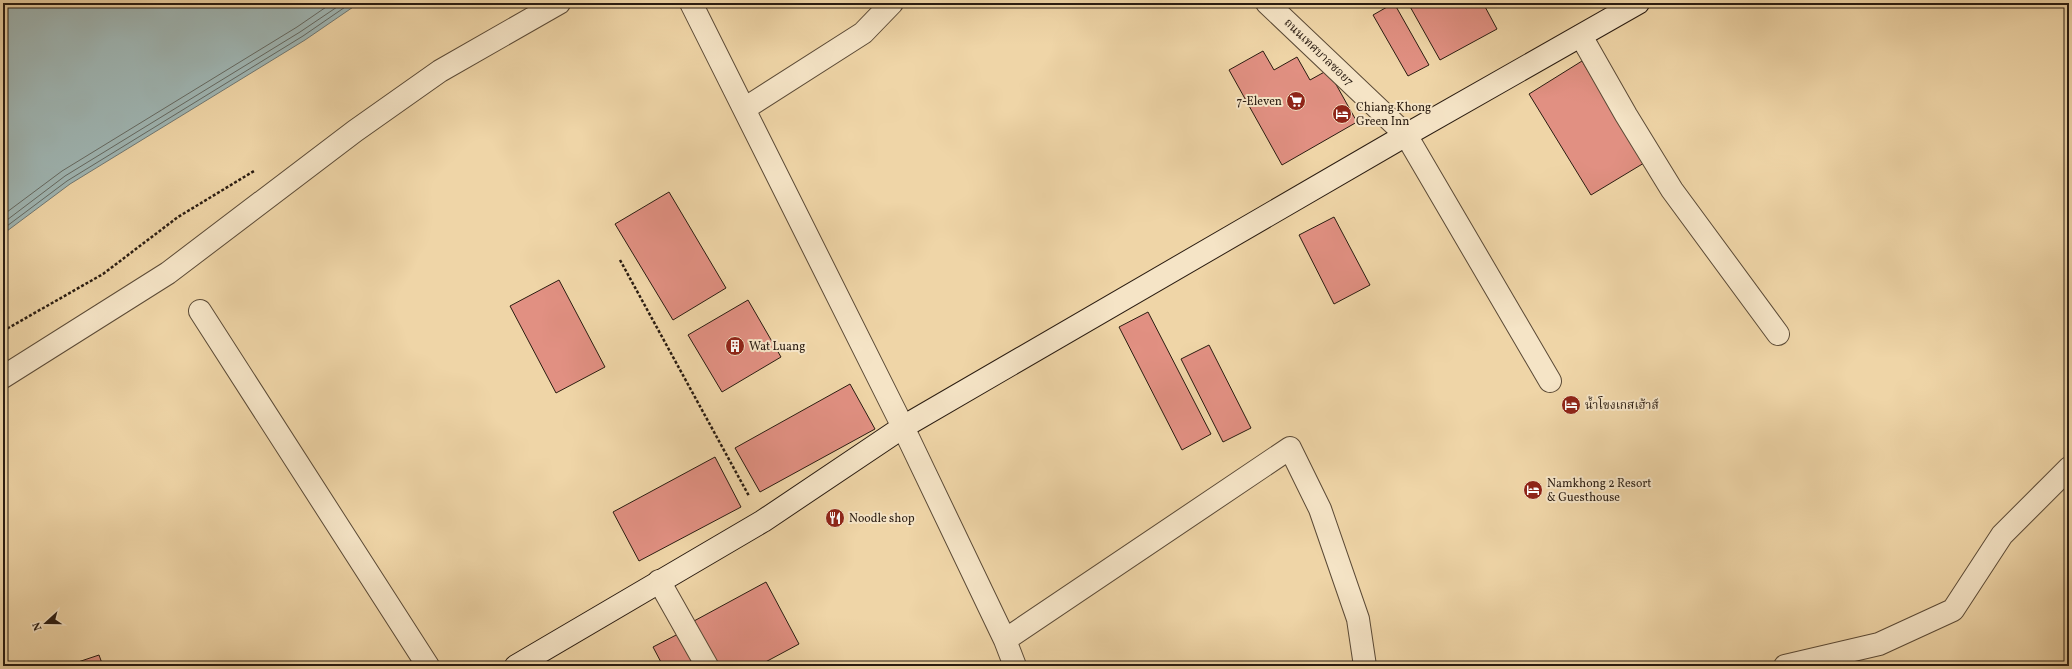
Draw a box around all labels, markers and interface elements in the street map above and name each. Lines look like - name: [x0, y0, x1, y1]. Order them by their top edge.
- street label: ถนนเทศบาลซอย7: [1280, 15, 1357, 90]
- supermarket icon: 7-Eleven: [1285, 90, 1307, 112]
- place label: 7-Eleven: [1237, 94, 1282, 110]
- place label: Chiang Khong Green Inn: [1356, 100, 1431, 130]
- hotel icon: Chiang Khong Green Inn: [1331, 103, 1353, 125]
- building icon: Wat Luang: [724, 335, 746, 357]
- place label: Wat Luang: [749, 339, 805, 355]
- hotel icon: น้ำโขงเกสเฮ้าส์: [1560, 394, 1582, 416]
- place label: น้ำโขงเกสเฮ้าส์: [1585, 396, 1659, 414]
- place label: Namkhong 2 Resort & Guesthouse: [1547, 476, 1652, 506]
- hotel icon: Namkhong 2 Resort & Guesthouse: [1522, 479, 1544, 501]
- restaurant icon: Noodle shop: [824, 507, 846, 529]
- place label: Noodle shop: [849, 511, 915, 527]
- north arrow: [26, 603, 66, 643]
- text: N: [30, 620, 46, 632]

